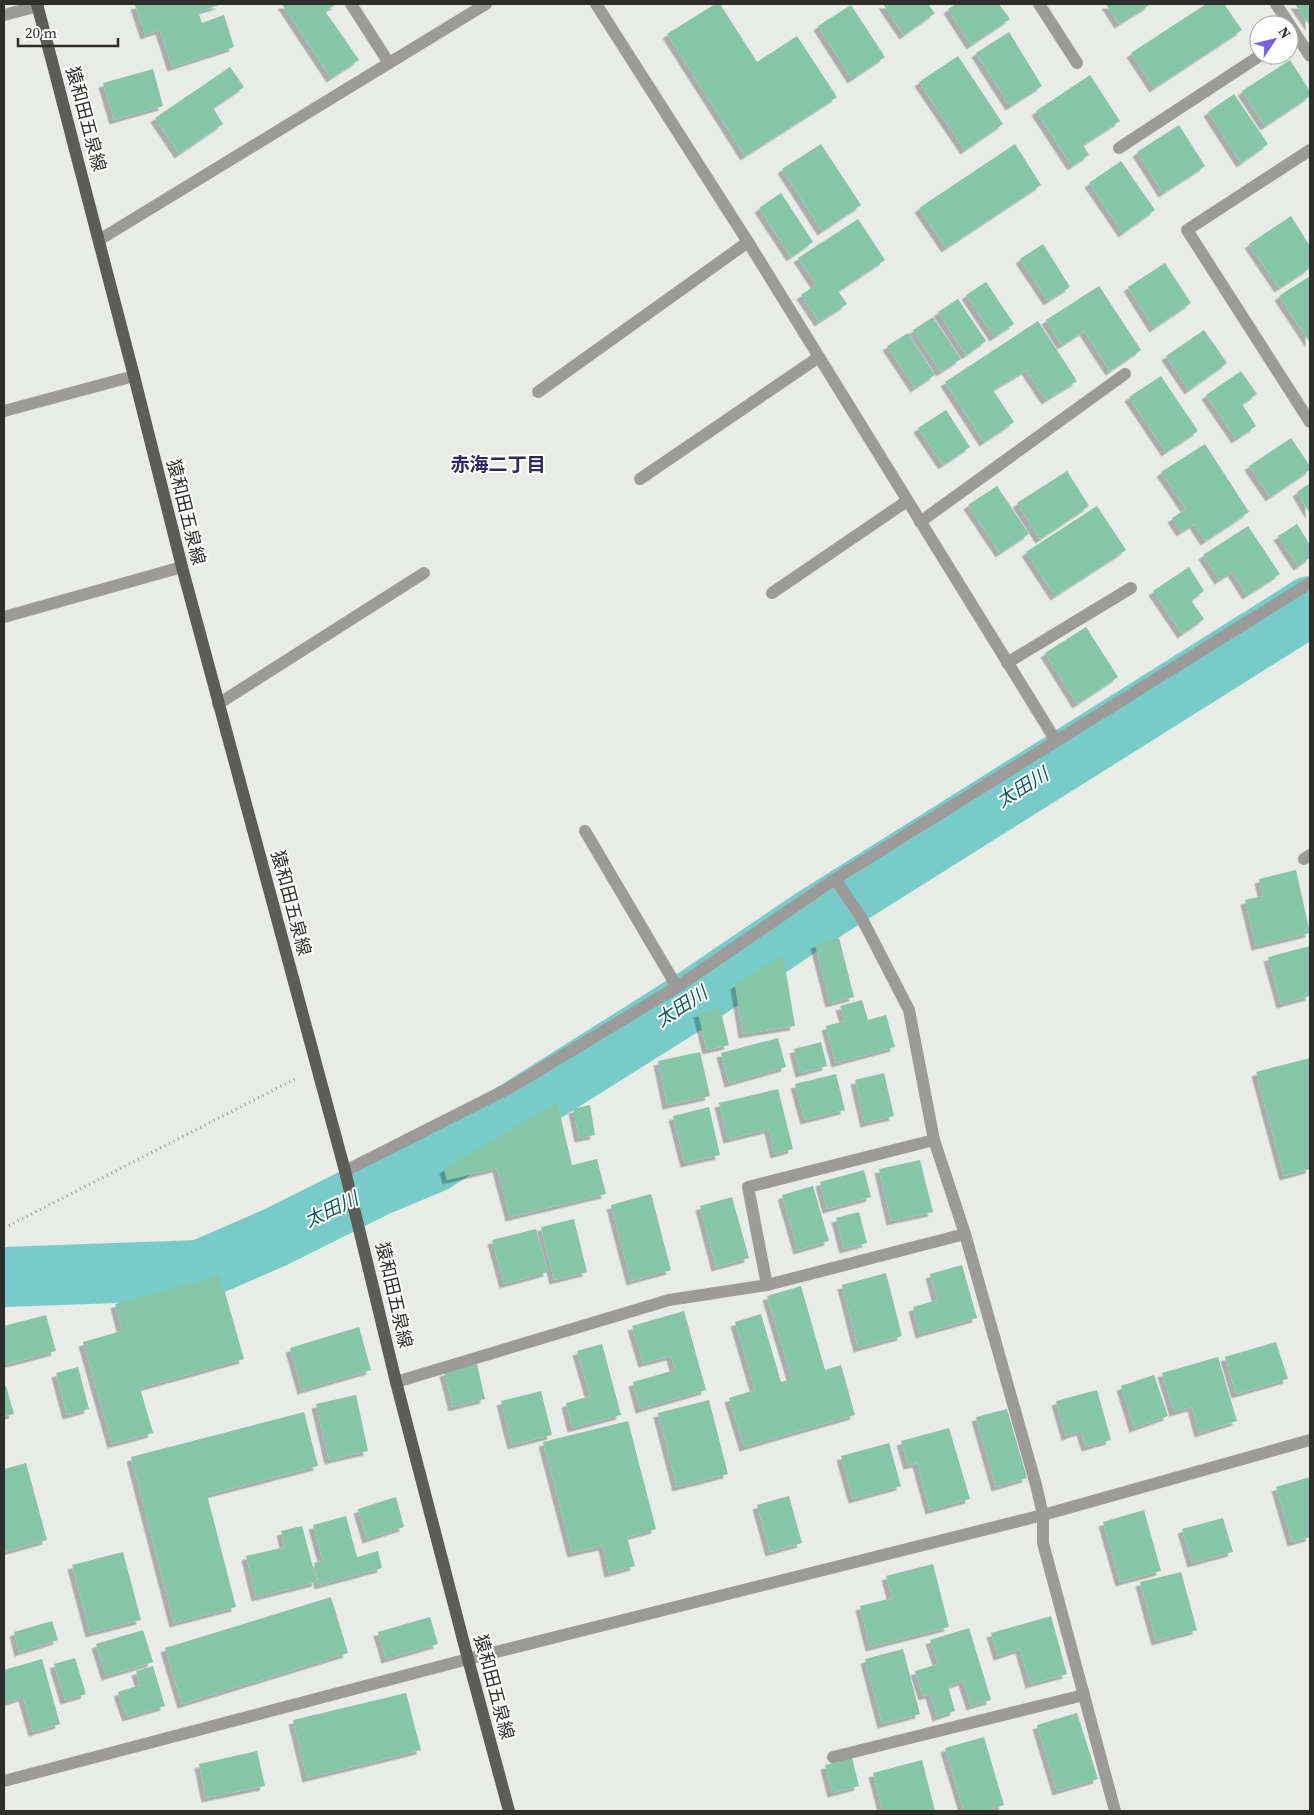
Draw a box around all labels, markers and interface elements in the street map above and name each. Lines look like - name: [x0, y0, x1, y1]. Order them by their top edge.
- scale bar: [18, 15, 118, 47]
- north arrow: [1249, 15, 1299, 65]
- text: 20 m: [25, 22, 57, 43]
- text: N: [1274, 23, 1296, 42]
- street label: 猿和田五泉線: [60, 63, 113, 174]
- district label: 赤海二丁目: [450, 451, 546, 477]
- street label: 猿和田五泉線: [161, 456, 212, 567]
- water label: 太田川: [991, 760, 1055, 813]
- street label: 猿和田五泉線: [265, 847, 318, 958]
- water label: 太田川: [650, 978, 714, 1032]
- water label: 太田川: [300, 1184, 364, 1233]
- street label: 猿和田五泉線: [370, 1239, 419, 1350]
- street label: 猿和田五泉線: [468, 1631, 521, 1742]

